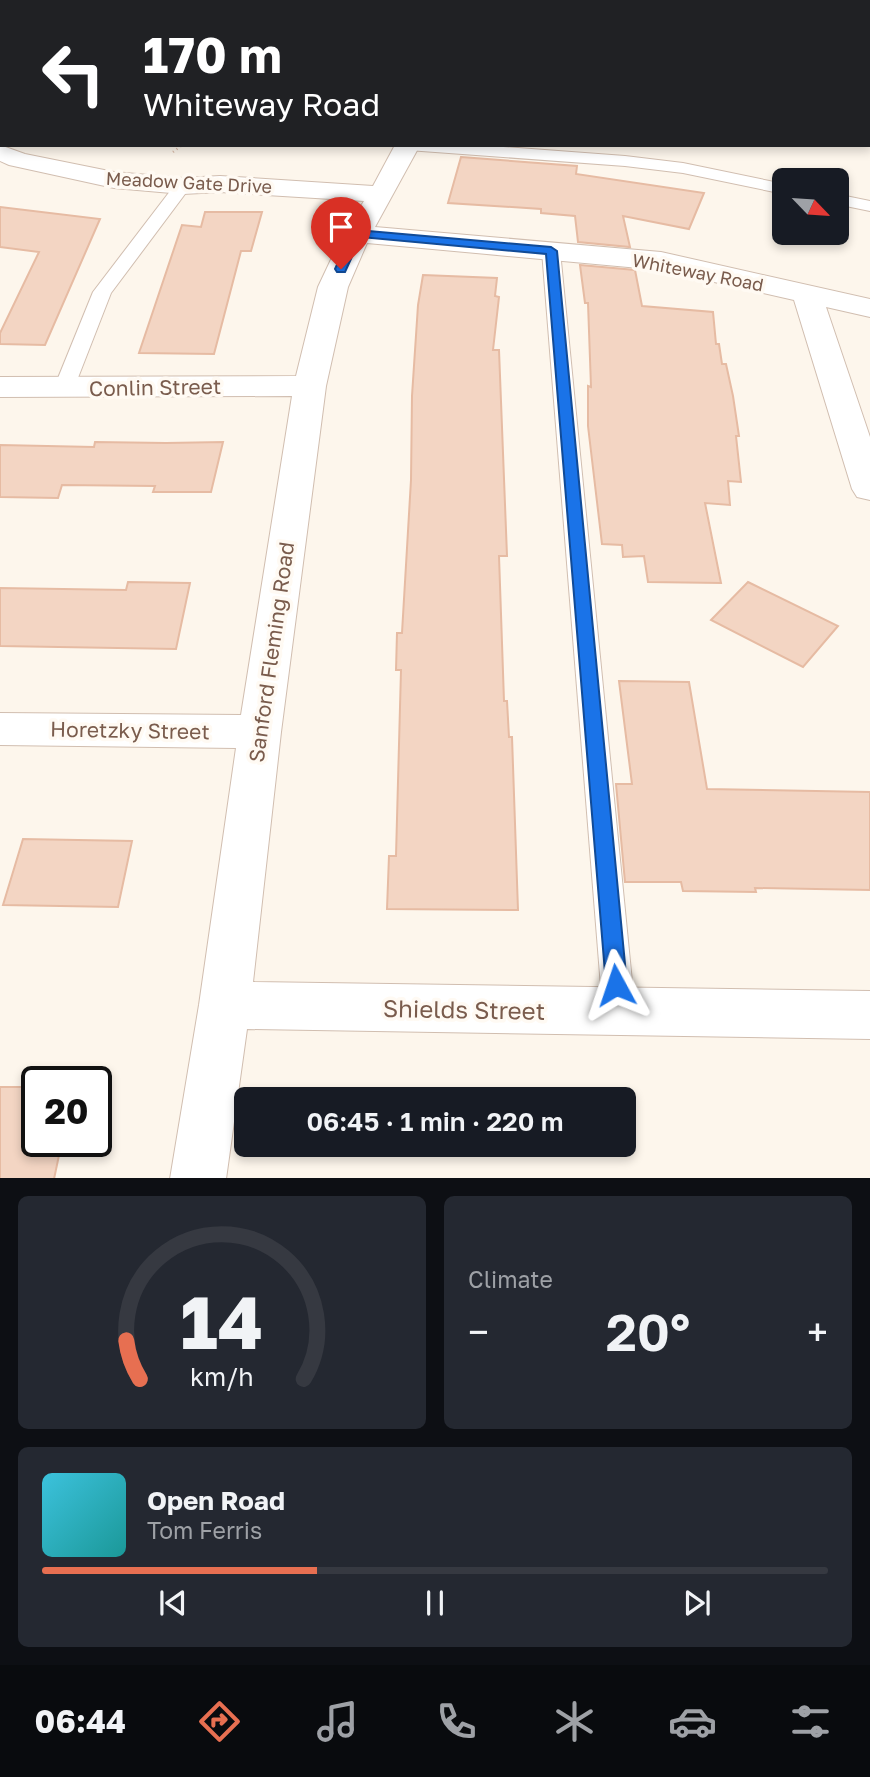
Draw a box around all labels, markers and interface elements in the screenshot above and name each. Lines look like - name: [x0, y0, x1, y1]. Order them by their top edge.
- text: 170 m: [143, 25, 282, 84]
- icon: left: [28, 28, 119, 119]
- text: Whiteway Road: [143, 85, 380, 123]
- street label: Meadow Gate Drive: [105, 167, 273, 197]
- north arrow: [772, 168, 849, 245]
- map controls: [772, 168, 849, 245]
- pin: [311, 197, 371, 269]
- icon: arrive: [322, 208, 360, 246]
- street label: Whiteway Road: [630, 248, 766, 296]
- street label: Conlin Street: [89, 373, 221, 401]
- street label: Sanford Fleming Road: [243, 540, 299, 764]
- street label: Horetzky Street: [50, 716, 210, 744]
- position arrow: [579, 948, 653, 1022]
- street label: Shields Street: [383, 993, 545, 1025]
- speed limit sign: 20: [21, 1066, 112, 1157]
- text: 06:45 · 1 min · 220 m: [306, 1106, 564, 1137]
- text: Climate: [468, 1265, 553, 1293]
- text: 14: [181, 1278, 264, 1365]
- text: 20°: [606, 1300, 690, 1362]
- text: −: [468, 1309, 489, 1354]
- text: +: [807, 1309, 828, 1354]
- text: km/h: [190, 1360, 254, 1391]
- text: Open Road: [147, 1485, 285, 1516]
- text: Tom Ferris: [147, 1516, 262, 1544]
- icon: previous: [154, 1584, 192, 1622]
- icon: pause: [416, 1584, 454, 1622]
- icon: next: [678, 1584, 716, 1622]
- icon: directions: [195, 1697, 244, 1746]
- icon: music: [313, 1697, 362, 1746]
- icon: phone: [432, 1697, 481, 1746]
- icon: climate: [550, 1697, 599, 1746]
- icon: car: [668, 1697, 717, 1746]
- icon: filters: [786, 1697, 835, 1746]
- text: 06:44: [35, 1702, 126, 1740]

